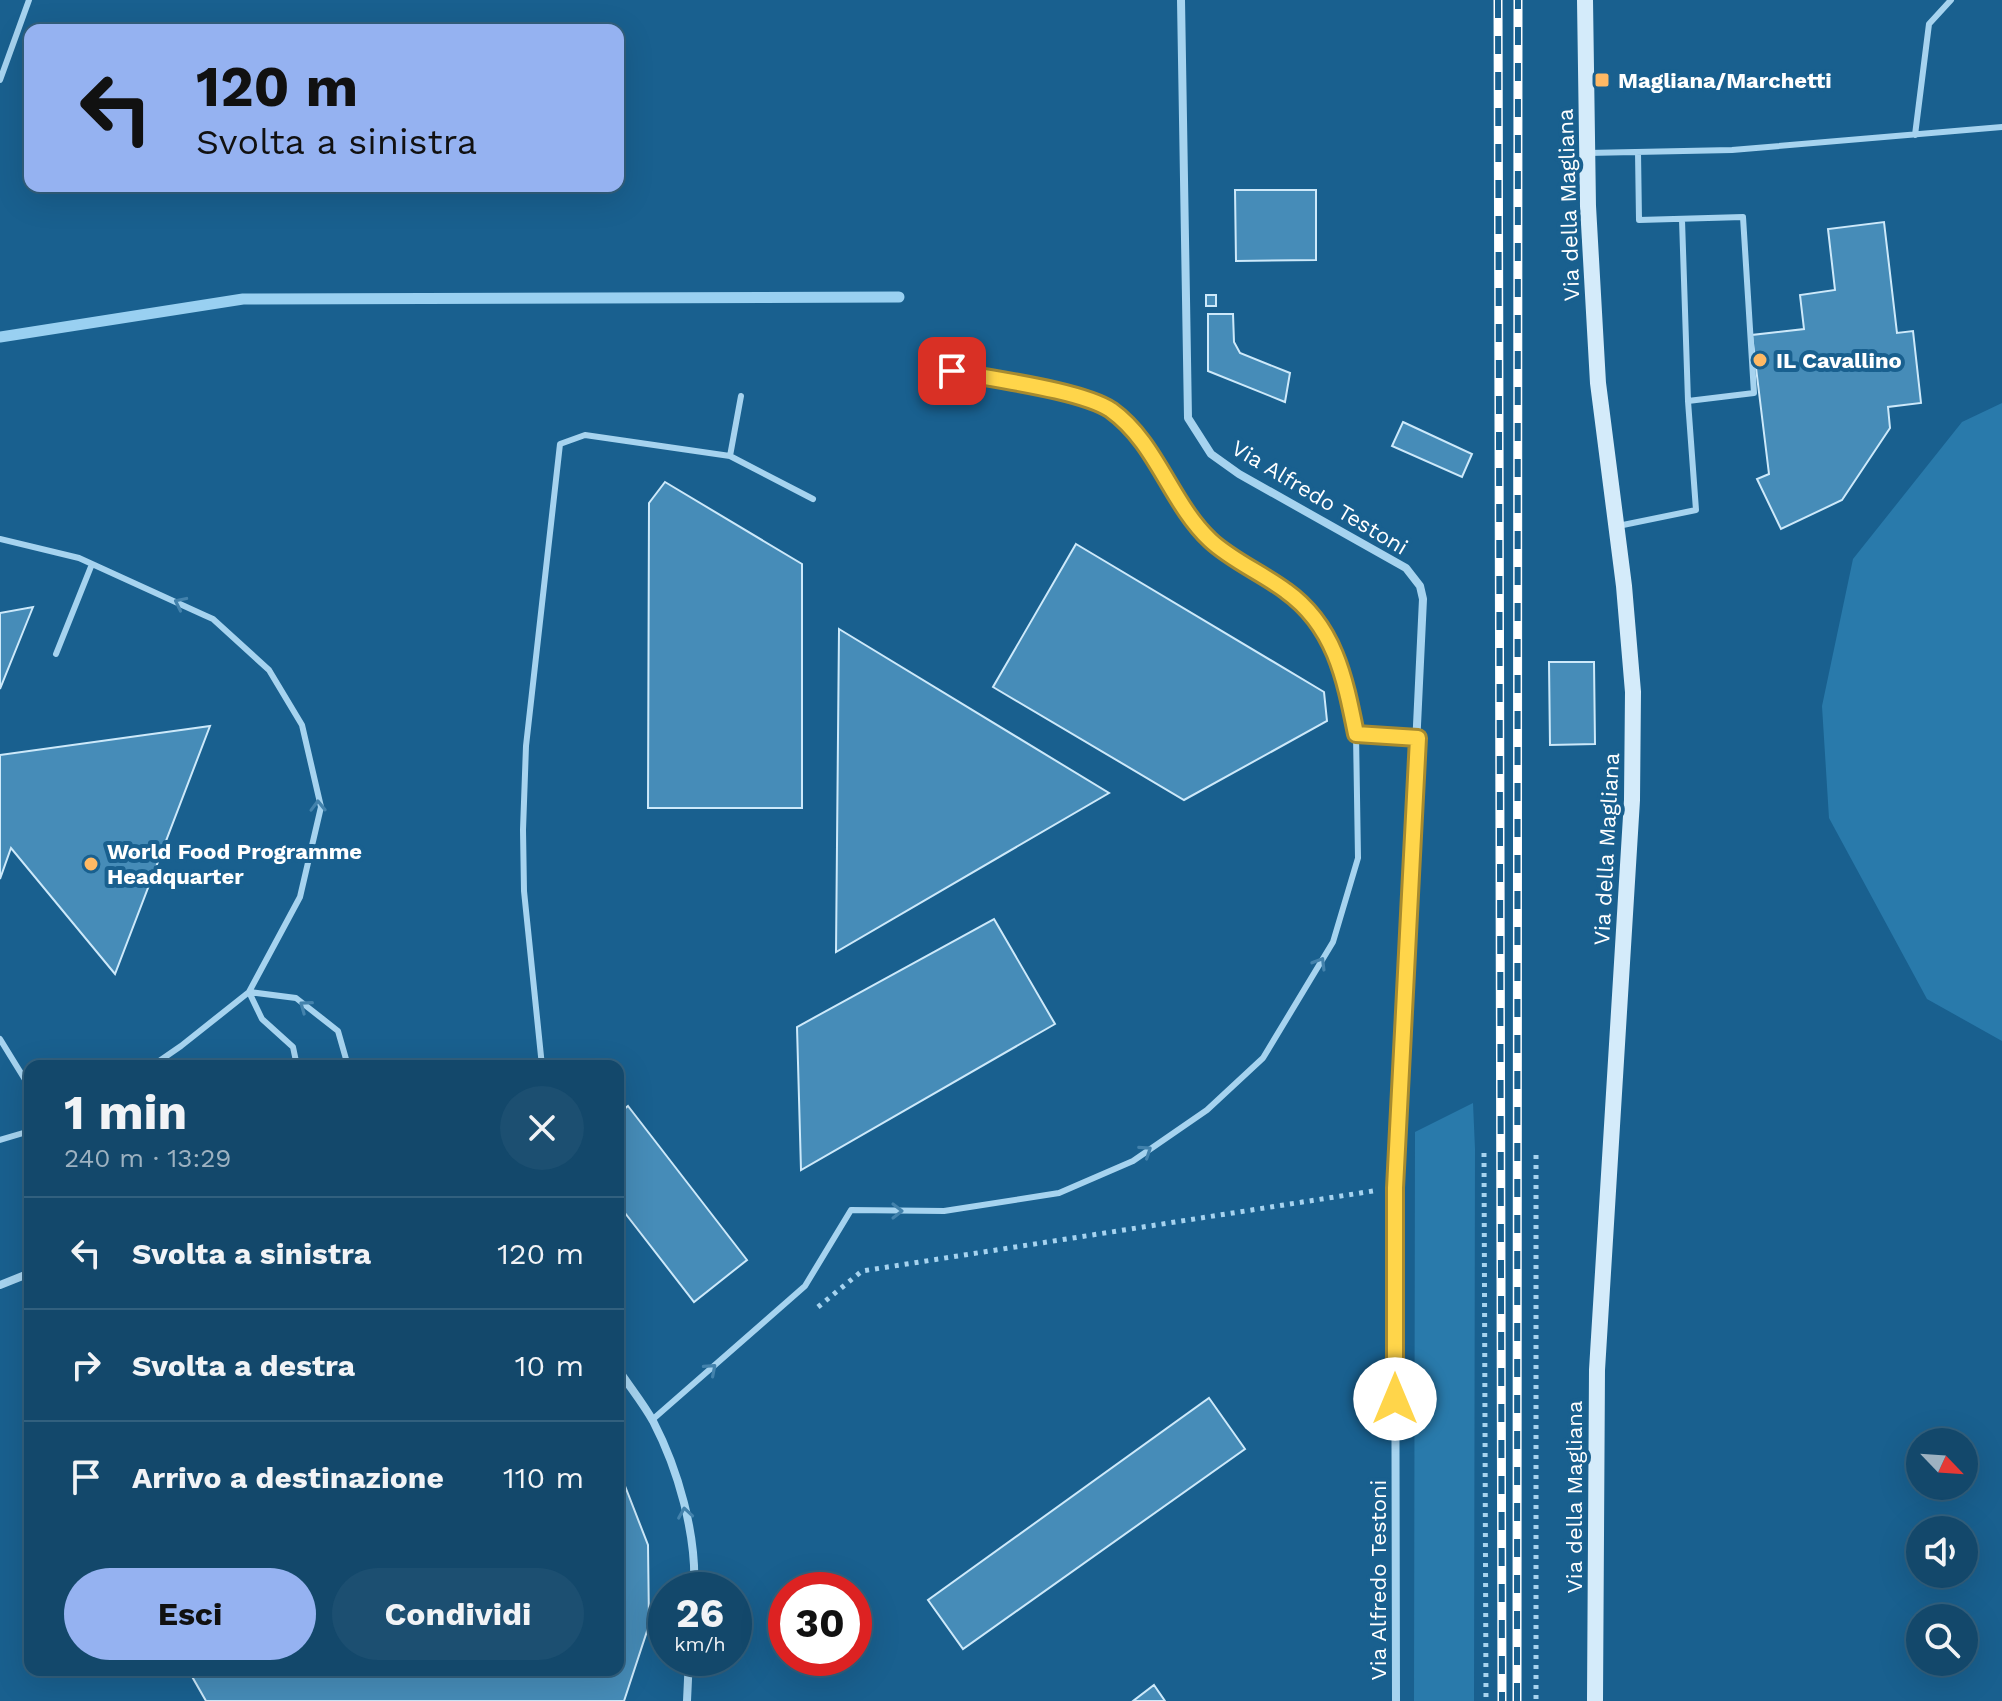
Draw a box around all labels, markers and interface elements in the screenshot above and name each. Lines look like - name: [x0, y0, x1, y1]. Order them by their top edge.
- text: 120 m: [196, 54, 358, 120]
- icon: left: [64, 56, 168, 160]
- place label: Magliana/Marchetti: [1618, 68, 1832, 93]
- marker: Magliana/Marchetti: [1593, 71, 1611, 89]
- street label: Via della Magliana: [1553, 108, 1584, 302]
- text: Svolta a sinistra: [196, 121, 477, 163]
- pin: [918, 337, 986, 405]
- place label: IL Cavallino: [1776, 348, 1902, 373]
- icon: arrive: [930, 349, 974, 393]
- marker: IL Cavallino: [1751, 351, 1769, 369]
- street label: Via Alfredo Testoni: [1227, 435, 1412, 560]
- one-way arrow: [173, 597, 188, 613]
- street label: Via della Magliana: [1589, 752, 1624, 946]
- one-way arrow: [309, 799, 327, 812]
- place label: World Food Programme Headquarter: [107, 839, 362, 889]
- marker: World Food Programme Headquarter: [82, 855, 100, 873]
- one-way arrow: [1310, 957, 1325, 972]
- one-way arrow: [299, 1001, 314, 1016]
- text: 1 min: [64, 1084, 187, 1141]
- button: close: [500, 1086, 584, 1170]
- text: 240 m · 13:29: [64, 1143, 231, 1173]
- one-way arrow: [1138, 1146, 1152, 1161]
- one-way arrow: [891, 1202, 904, 1220]
- icon: left: [64, 1231, 108, 1275]
- text: Svolta a sinistra: [132, 1236, 371, 1271]
- text: 120 m: [497, 1236, 584, 1271]
- icon: right: [64, 1343, 108, 1387]
- text: Svolta a destra: [132, 1348, 355, 1383]
- text: 10 m: [515, 1348, 584, 1383]
- position arrow: [1353, 1357, 1437, 1441]
- one-way arrow: [702, 1364, 716, 1378]
- street label: Via della Magliana: [1562, 1401, 1587, 1593]
- north arrow: [1906, 1428, 1978, 1500]
- map controls: [1906, 1428, 1978, 1676]
- icon: arrive: [64, 1455, 108, 1499]
- text: Arrivo a destinazione: [132, 1460, 444, 1495]
- text: 110 m: [503, 1460, 584, 1495]
- street label: Via Alfredo Testoni: [1366, 1480, 1391, 1680]
- one-way arrow: [677, 1506, 694, 1520]
- button: sound: [1906, 1516, 1978, 1588]
- button: Esci: [64, 1568, 316, 1660]
- button: Condividi: [332, 1568, 584, 1660]
- speed limit sign: 30: [768, 1572, 872, 1676]
- text: 26: [676, 1590, 724, 1637]
- button: search: [1906, 1604, 1978, 1676]
- text: km/h: [674, 1632, 726, 1656]

